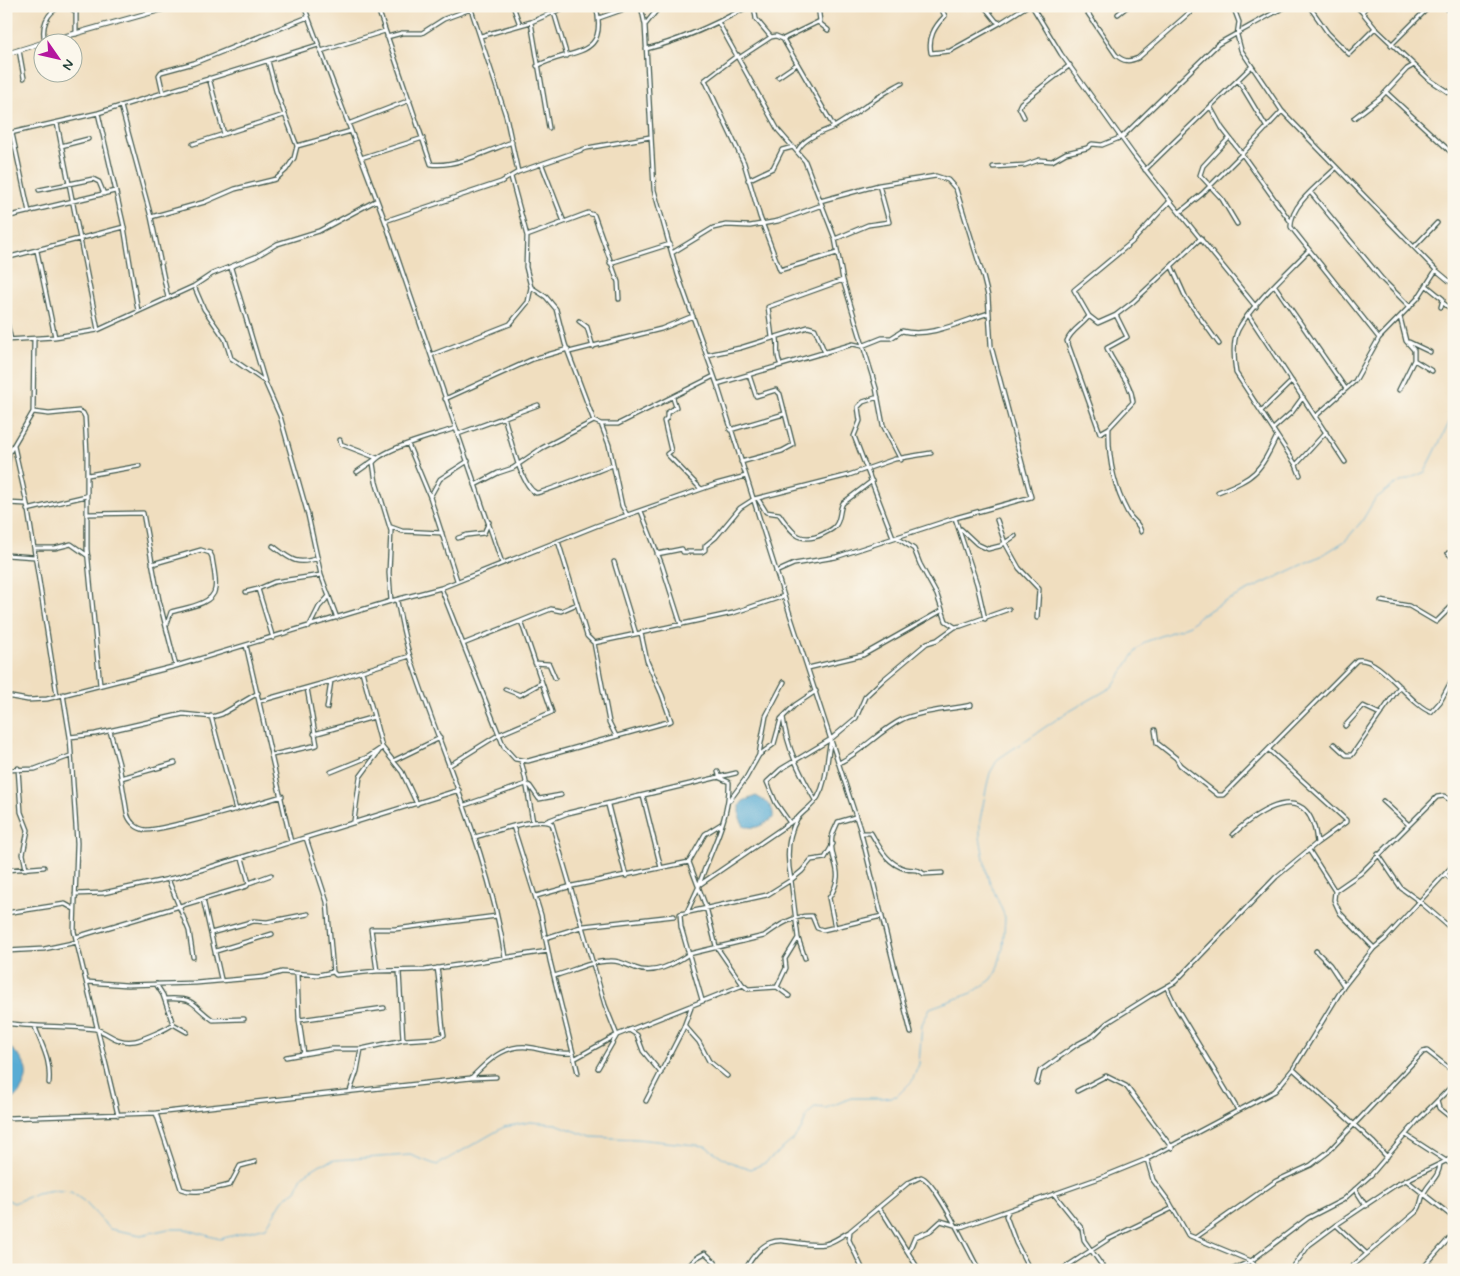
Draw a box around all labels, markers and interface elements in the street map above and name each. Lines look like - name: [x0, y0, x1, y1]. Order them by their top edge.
- north arrow: [32, 32, 82, 82]
- text: N: [58, 56, 78, 74]

